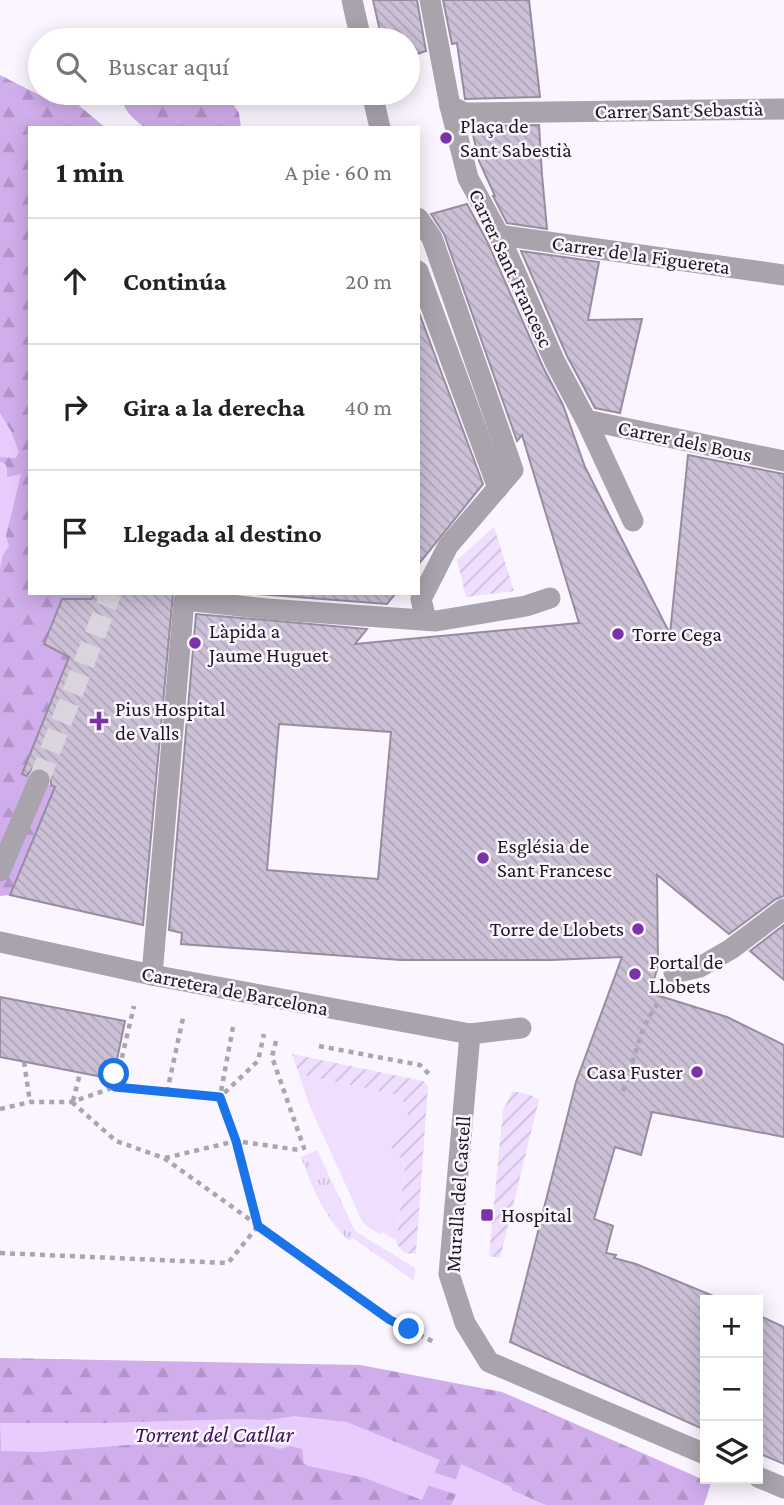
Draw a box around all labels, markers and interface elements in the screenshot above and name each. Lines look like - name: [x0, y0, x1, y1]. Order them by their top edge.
- search box: [28, 28, 420, 105]
- icon: search: [52, 48, 90, 86]
- text: Buscar aquí: [108, 52, 229, 81]
- street label: Carrer Sant Sebastià: [594, 97, 764, 123]
- place label: Plaça de Sant Sabestià: [460, 114, 572, 162]
- marker: Plaça de Sant Sabestià: [438, 130, 454, 146]
- text: 1 min: [56, 155, 124, 188]
- text: A pie · 60 m: [285, 159, 392, 185]
- street label: Carrer Sant Francesc: [464, 185, 558, 351]
- street label: Carrer de la Figuereta: [550, 231, 732, 279]
- icon: ahead: [56, 262, 94, 300]
- text: Continúa: [123, 267, 226, 296]
- text: 20 m: [345, 268, 392, 294]
- icon: right: [56, 388, 94, 426]
- text: Gira a la derecha: [123, 393, 305, 422]
- text: 40 m: [344, 394, 392, 420]
- street label: Carrer dels Bous: [616, 415, 754, 467]
- icon: arrive: [56, 514, 94, 552]
- text: Llegada al destino: [123, 519, 322, 548]
- place label: Làpida a Jaume Huguet: [207, 619, 330, 667]
- place label: Torre Cega: [632, 622, 722, 646]
- marker: Torre Cega: [610, 626, 626, 642]
- marker: Làpida a Jaume Huguet: [187, 635, 203, 651]
- place label: Pius Hospital de Valls: [115, 697, 225, 745]
- marker: Pius Hospital de Valls: [89, 711, 109, 731]
- place label: Església de Sant Francesc: [497, 834, 612, 882]
- marker: Església de Sant Francesc: [475, 850, 491, 866]
- place label: Torre de Llobets: [490, 917, 624, 941]
- marker: Torre de Llobets: [630, 921, 646, 937]
- place label: Portal de Llobets: [649, 950, 723, 998]
- street label: Carretera de Barcelona: [140, 961, 331, 1021]
- marker: Portal de Llobets: [627, 966, 643, 982]
- route start: [98, 1058, 129, 1089]
- place label: Casa Fuster: [586, 1060, 684, 1084]
- marker: Casa Fuster: [689, 1064, 705, 1080]
- street label: Muralla del Castell: [441, 1115, 475, 1273]
- place label: Hospital: [501, 1203, 572, 1227]
- marker: Hospital: [479, 1207, 495, 1223]
- map controls: [700, 1295, 763, 1484]
- button: +: [700, 1295, 763, 1358]
- route end: [393, 1313, 424, 1344]
- button: −: [700, 1358, 763, 1421]
- water label: Torrent del Catllar: [134, 1421, 295, 1447]
- button: layers: [700, 1421, 763, 1484]

